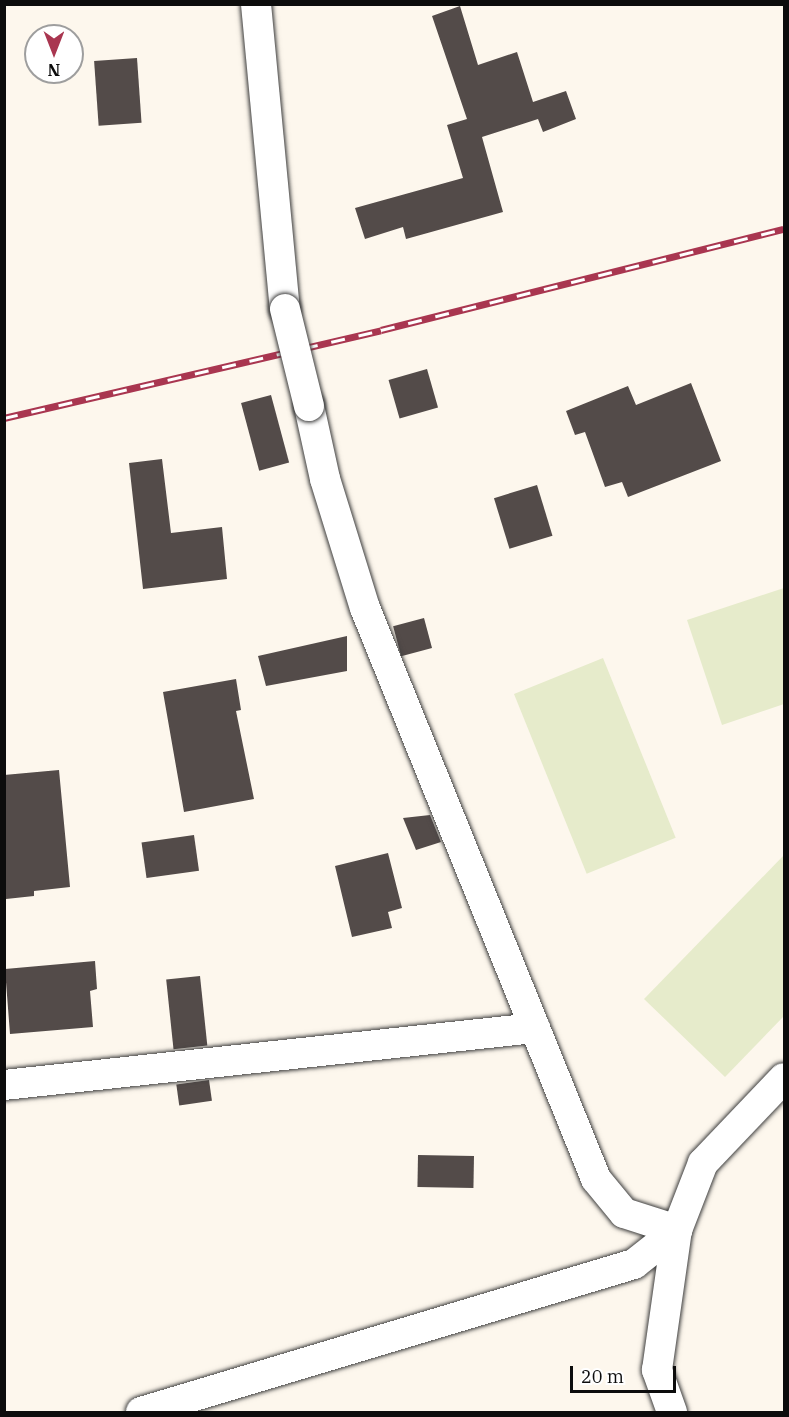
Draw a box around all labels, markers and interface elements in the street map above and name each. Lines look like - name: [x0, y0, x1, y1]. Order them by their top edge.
- north arrow: [24, 24, 84, 84]
- text: N: [48, 60, 60, 80]
- scale bar: [573, 1354, 680, 1392]
- text: 20 m: [581, 1365, 624, 1388]

